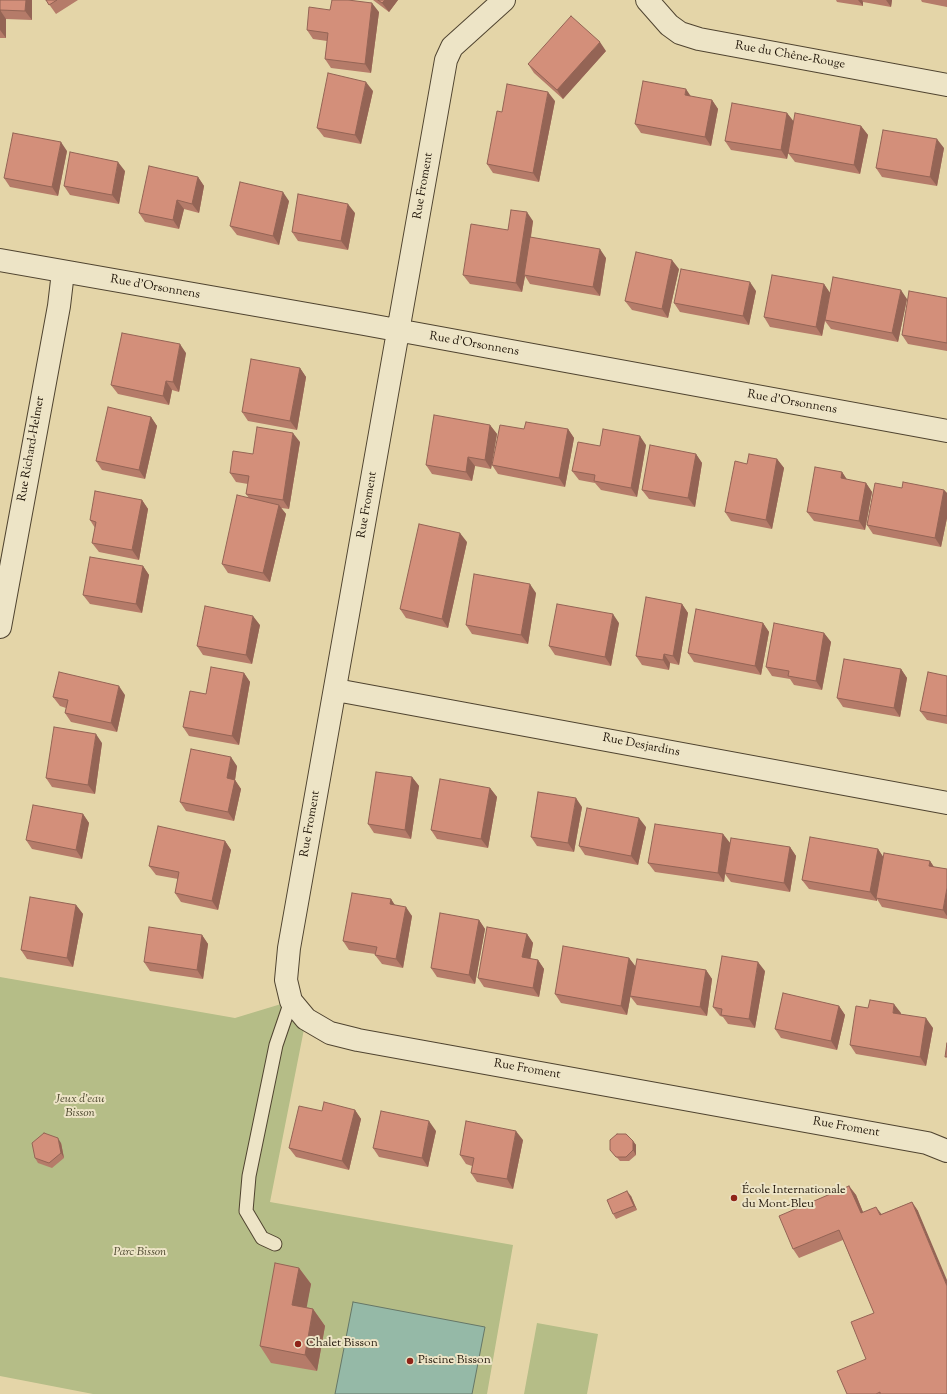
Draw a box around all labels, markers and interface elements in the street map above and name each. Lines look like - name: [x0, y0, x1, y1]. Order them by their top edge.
- street label: Rue du Chêne-Rouge: [734, 39, 846, 73]
- street label: Rue Froment: [411, 152, 437, 220]
- street label: Rue d'Orsonnens: [109, 273, 201, 303]
- street label: Rue d'Orsonnens: [428, 330, 520, 360]
- street label: Rue d'Orsonnens: [746, 388, 838, 418]
- street label: Rue Richard-Helmer: [16, 395, 48, 503]
- street label: Rue Froment: [355, 471, 381, 539]
- street label: Rue Desjardins: [601, 731, 681, 761]
- street label: Rue Froment: [298, 790, 324, 858]
- street label: Rue Froment: [493, 1057, 561, 1083]
- park label: Jeux d'eau Bisson: [56, 1093, 104, 1121]
- street label: Rue Froment: [812, 1115, 880, 1141]
- place label: École Internationale du Mont-Bleu: [742, 1184, 846, 1212]
- marker: École Internationale du Mont-Bleu: [729, 1193, 739, 1203]
- park label: Parc Bisson: [114, 1246, 166, 1260]
- place label: Chalet Bisson: [306, 1337, 378, 1351]
- marker: Chalet Bisson: [293, 1339, 303, 1349]
- place label: Piscine Bisson: [418, 1354, 491, 1368]
- marker: Piscine Bisson: [405, 1356, 415, 1366]

